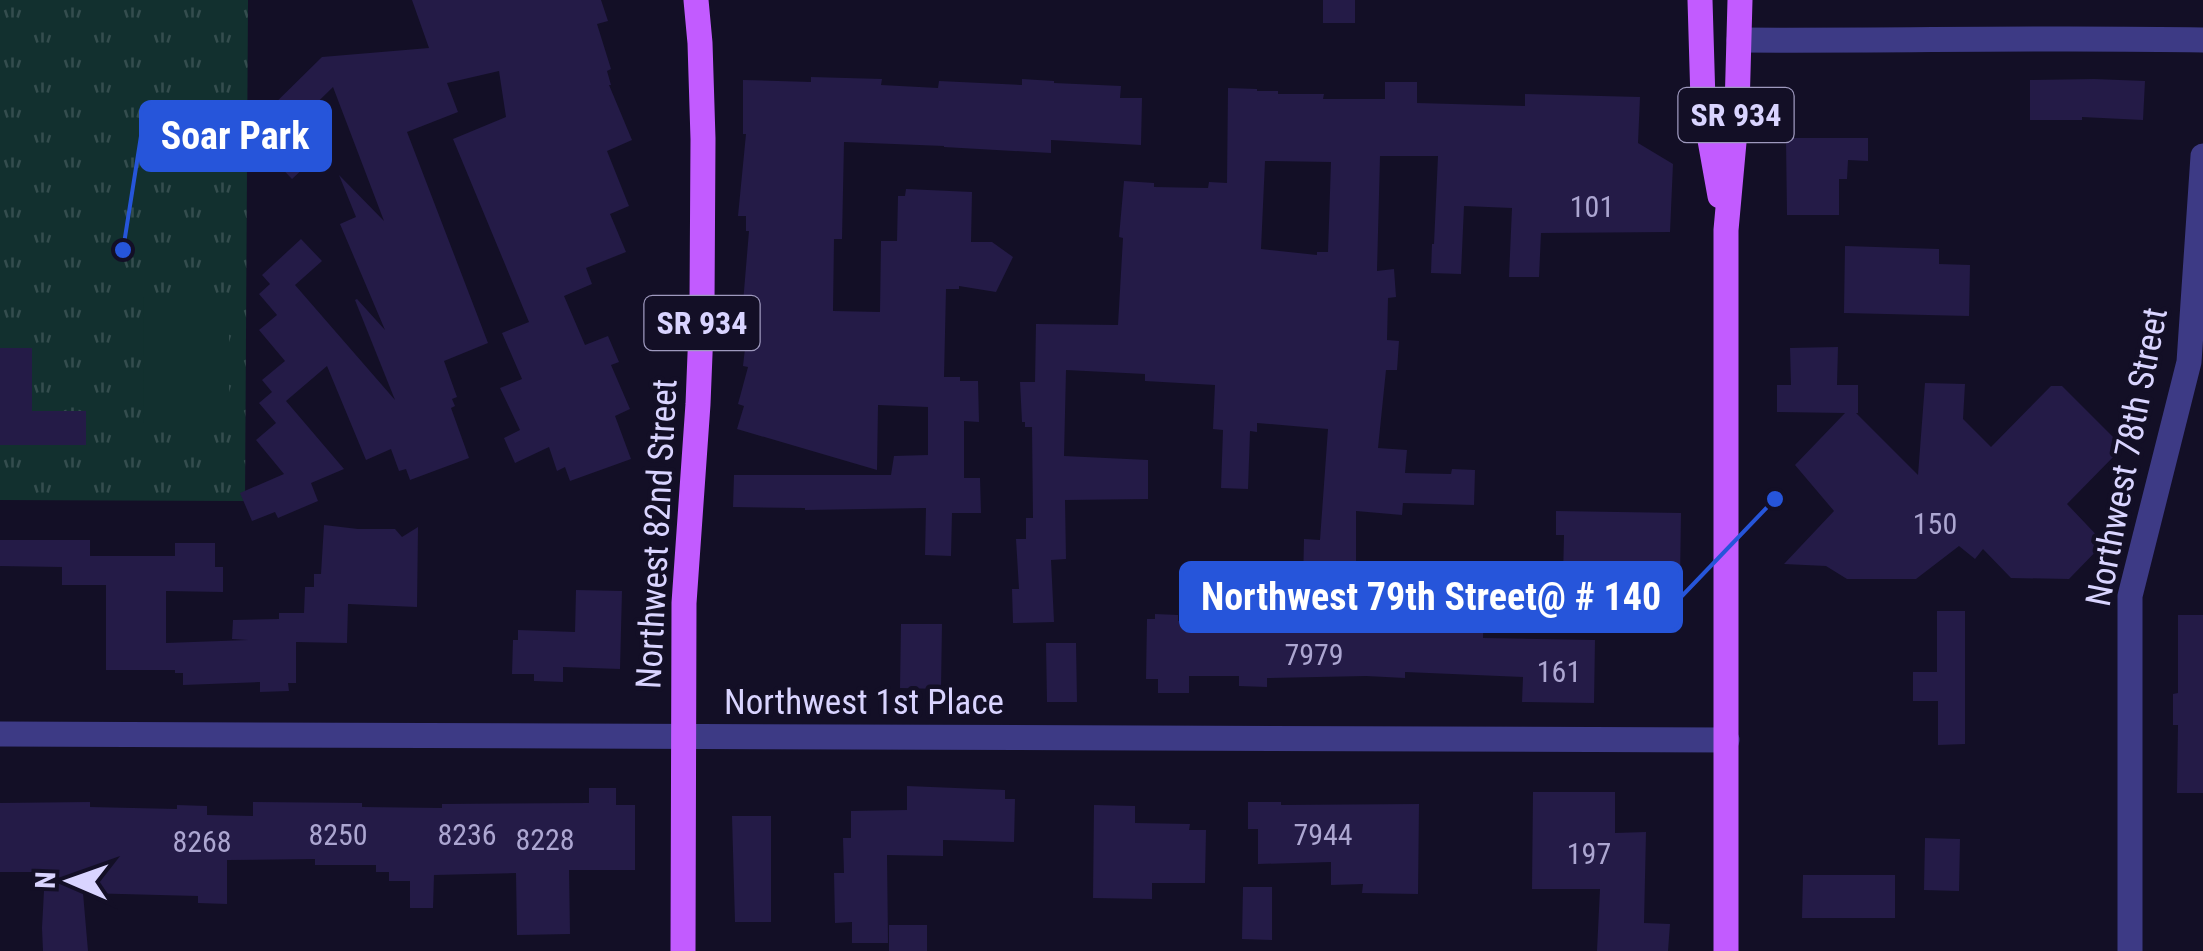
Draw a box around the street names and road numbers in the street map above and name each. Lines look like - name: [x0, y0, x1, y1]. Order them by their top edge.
- road number: SR 934: [1678, 88, 1794, 142]
- road number: SR 934: [644, 296, 760, 350]
- street label: Northwest 78th Street: [2078, 304, 2176, 610]
- street label: Northwest 82nd Street: [628, 378, 686, 690]
- street label: Northwest 1st Place: [724, 682, 1004, 723]

